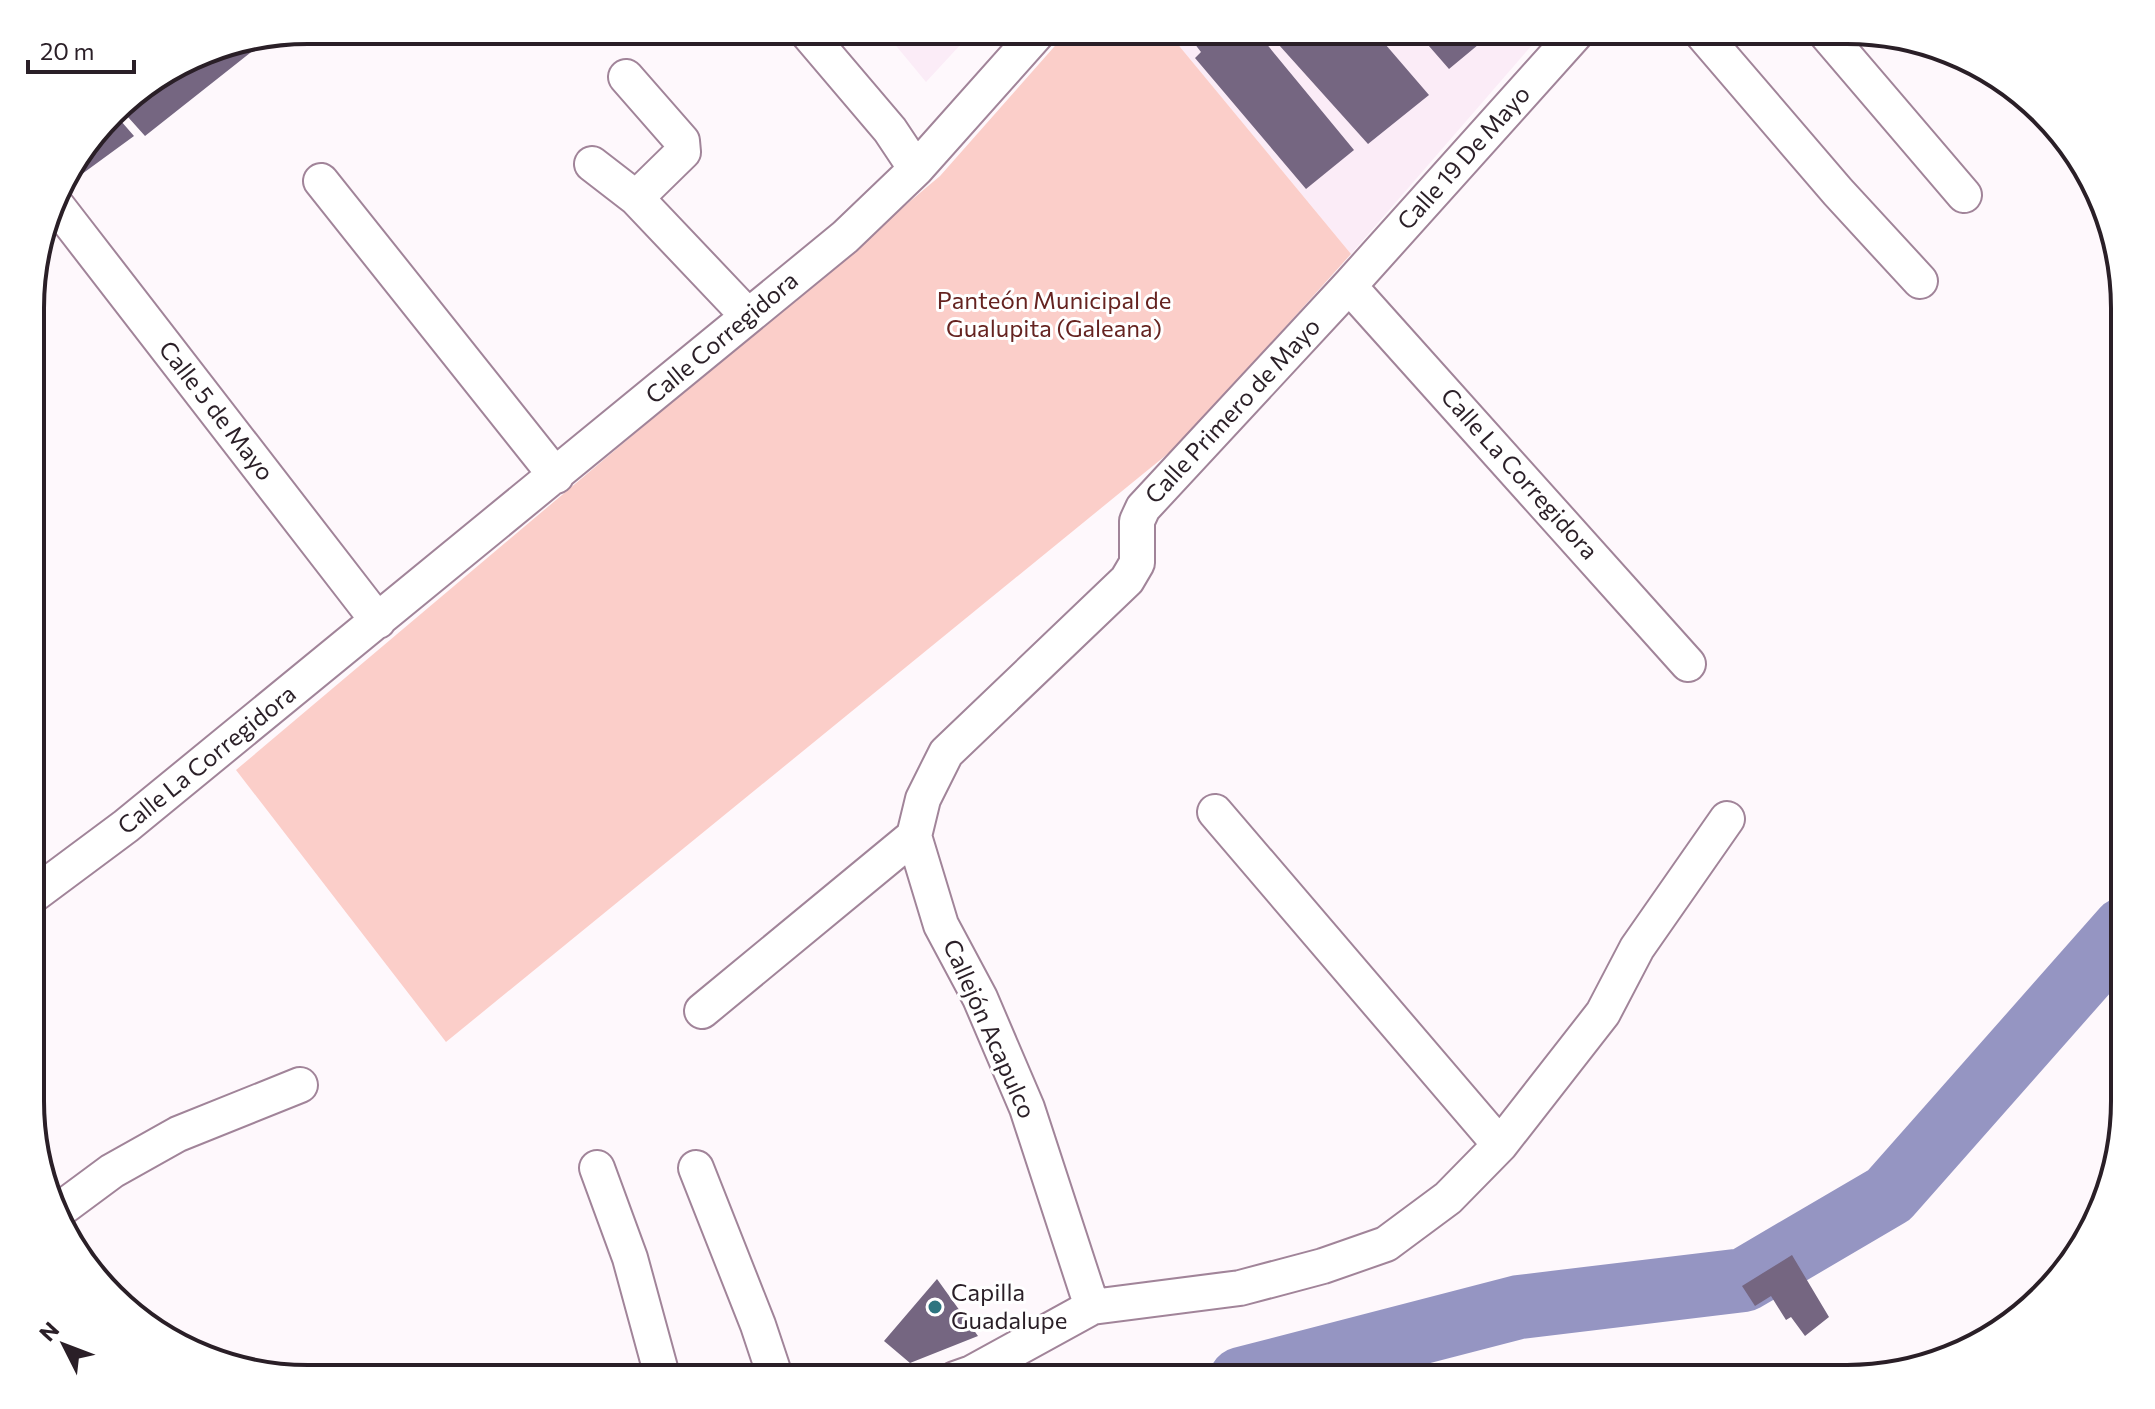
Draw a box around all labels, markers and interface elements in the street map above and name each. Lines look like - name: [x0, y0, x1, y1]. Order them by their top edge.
- scale bar: [28, 24, 134, 74]
- text: 20 m: [40, 36, 94, 65]
- street label: Calle 19 De Mayo: [1390, 79, 1535, 235]
- street label: Calle Corregidora: [639, 265, 803, 409]
- park label: Panteón Municipal de Gualupita (Galeana): [937, 285, 1171, 342]
- street label: Calle Primero de Mayo: [1138, 311, 1326, 509]
- street label: Calle 5 de Mayo: [154, 334, 281, 486]
- street label: Calle La Corregidora: [1435, 381, 1605, 565]
- street label: Calle La Corregidora: [111, 678, 301, 840]
- street label: Callejón Acapulco: [938, 934, 1043, 1122]
- place label: Capilla Guadalupe: [951, 1277, 1067, 1334]
- marker: Capilla Guadalupe: [926, 1298, 944, 1316]
- north arrow: [24, 1305, 104, 1385]
- text: N: [33, 1316, 64, 1346]

